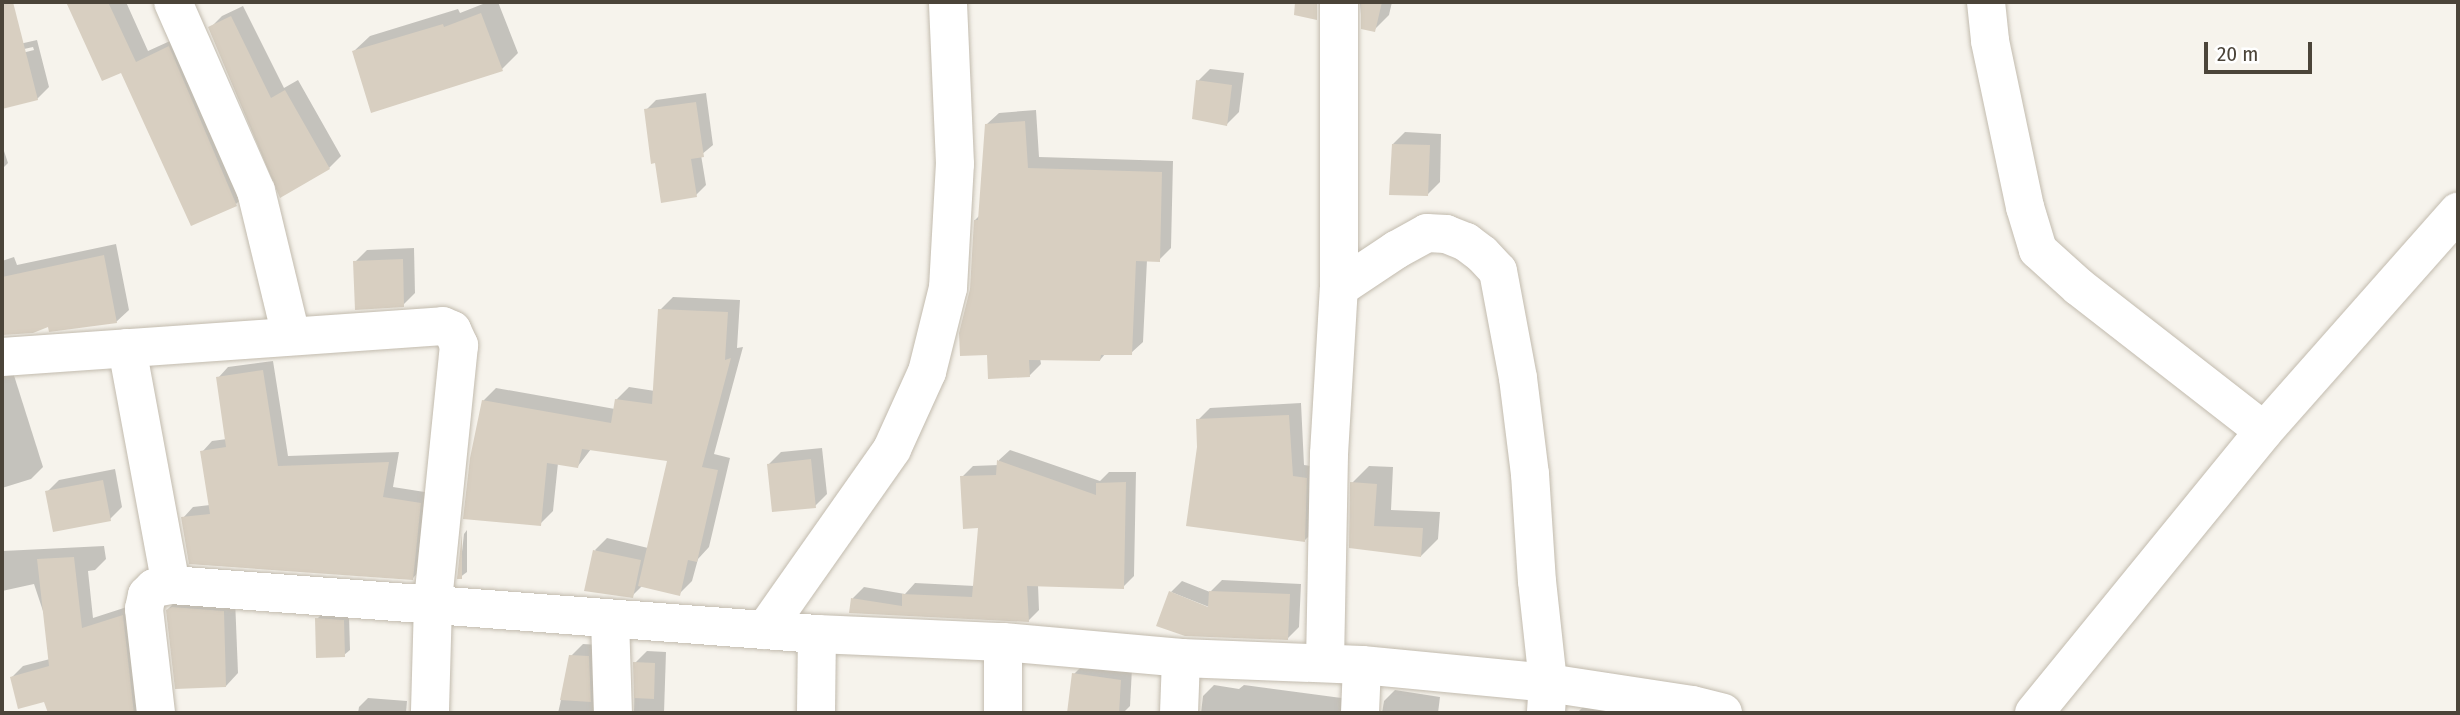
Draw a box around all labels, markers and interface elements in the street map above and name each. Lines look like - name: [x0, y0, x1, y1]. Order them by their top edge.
- scale bar: [2208, 28, 2316, 72]
- text: 20 m: [2217, 41, 2258, 67]

